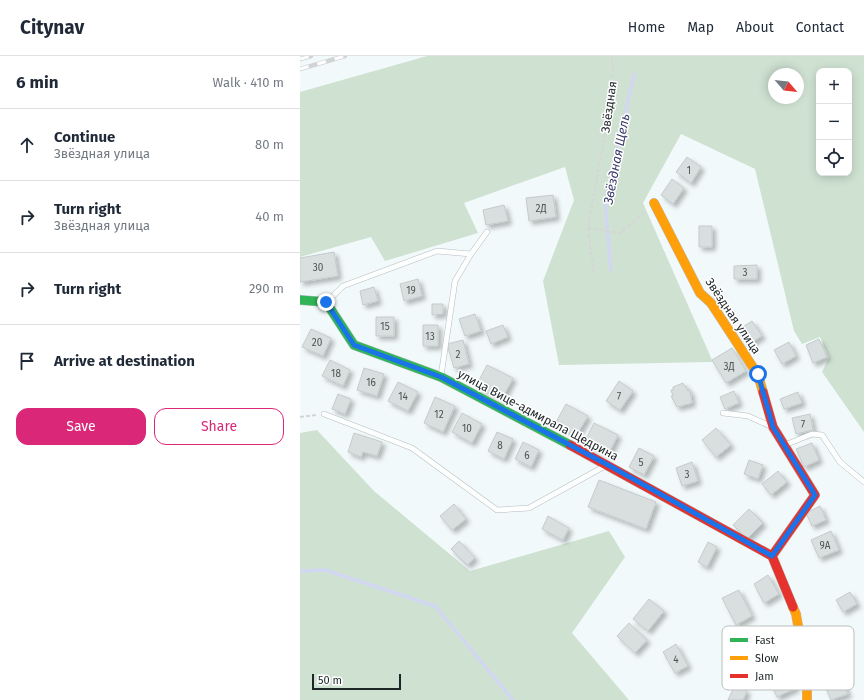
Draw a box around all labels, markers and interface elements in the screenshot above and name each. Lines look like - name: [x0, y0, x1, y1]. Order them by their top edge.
- text: Citynav: [20, 16, 84, 39]
- text: Home: [628, 19, 665, 36]
- text: Map: [687, 19, 714, 36]
- text: About: [736, 19, 774, 36]
- text: Contact: [796, 19, 844, 36]
- north arrow: [768, 68, 804, 104]
- map controls: [816, 68, 852, 176]
- button: +: [816, 68, 852, 104]
- text: 6 min: [16, 72, 59, 93]
- text: Walk · 410 m: [213, 75, 284, 90]
- street label: Звёздная: [598, 80, 620, 134]
- button: −: [816, 104, 852, 140]
- water label: Звёздная Щель: [600, 112, 633, 207]
- text: Continue: [54, 128, 115, 146]
- icon: ahead: [16, 134, 38, 156]
- text: 80 m: [255, 137, 284, 152]
- button: locate: [816, 140, 852, 176]
- text: Звёздная улица: [54, 146, 150, 161]
- house number: 1: [687, 165, 691, 177]
- text: Turn right: [54, 200, 121, 218]
- house number: 2Д: [535, 203, 547, 215]
- icon: right: [16, 206, 38, 228]
- text: 40 m: [255, 209, 284, 224]
- text: Звёздная улица: [54, 218, 150, 233]
- house number: 30: [313, 262, 324, 274]
- house number: 3: [743, 267, 748, 279]
- street label: Звёздная улица: [702, 275, 764, 357]
- icon: right: [16, 278, 38, 300]
- text: Turn right: [54, 280, 121, 298]
- text: 290 m: [249, 281, 284, 296]
- house number: 19: [406, 285, 416, 297]
- route end: [317, 293, 335, 311]
- house number: 15: [380, 321, 390, 333]
- house number: 13: [425, 331, 435, 343]
- house number: 20: [312, 337, 323, 349]
- house number: 2: [456, 349, 461, 361]
- icon: arrive: [16, 350, 38, 372]
- text: Arrive at destination: [54, 352, 195, 370]
- house number: 3Д: [723, 361, 735, 373]
- route start: [749, 365, 767, 383]
- street label: улица Вице-адмирала Щедрина: [455, 367, 621, 463]
- house number: 18: [331, 368, 341, 380]
- house number: 16: [366, 377, 376, 389]
- house number: 14: [398, 391, 409, 403]
- house number: 7: [617, 391, 622, 403]
- button: Save: [16, 408, 146, 445]
- button: Share: [154, 408, 284, 445]
- house number: 12: [434, 409, 444, 421]
- house number: 7: [801, 419, 806, 431]
- house number: 10: [462, 423, 472, 435]
- house number: 8: [497, 440, 503, 452]
- house number: 6: [524, 450, 530, 462]
- house number: 5: [638, 457, 644, 469]
- house number: 3: [685, 469, 690, 481]
- house number: 9А: [820, 540, 831, 552]
- legend: [722, 626, 854, 690]
- text: Fast: [755, 634, 775, 647]
- text: Slow: [755, 652, 779, 665]
- house number: 4: [673, 654, 679, 666]
- text: Jam: [755, 670, 774, 683]
- scale bar: [312, 672, 401, 691]
- text: 50 m: [318, 674, 342, 687]

